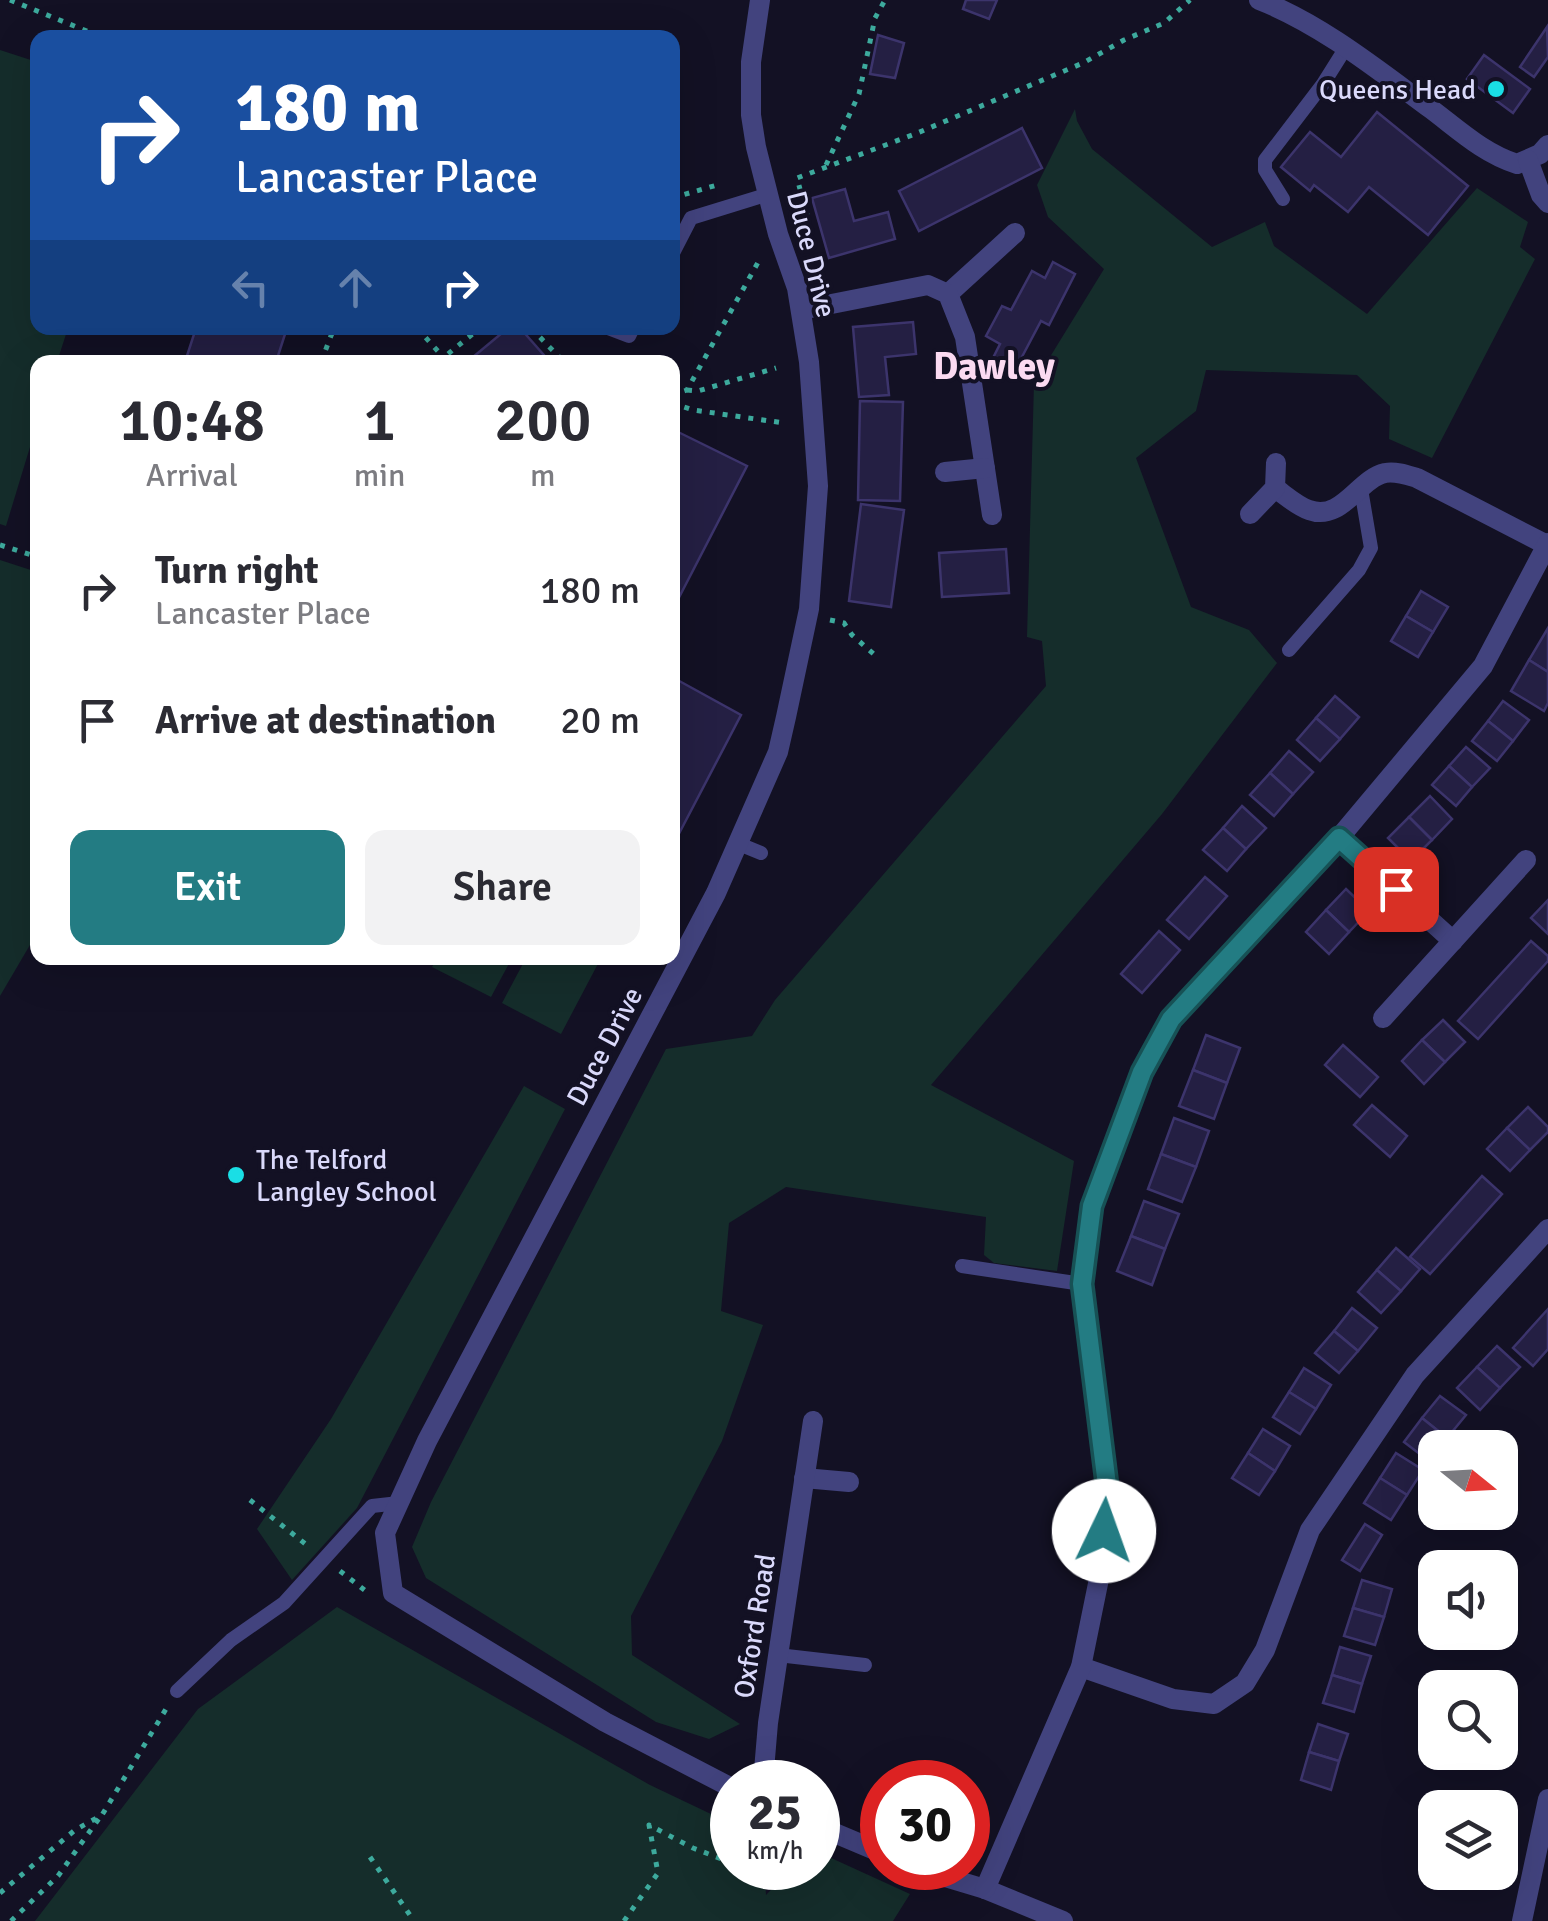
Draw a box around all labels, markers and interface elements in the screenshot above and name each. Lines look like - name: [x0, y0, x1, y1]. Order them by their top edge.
- text: 180 m: [235, 64, 420, 150]
- icon: right: [70, 70, 200, 200]
- place label: Queens Head: [1319, 73, 1476, 107]
- marker: Queens Head: [1485, 78, 1507, 100]
- text: Lancaster Place: [235, 150, 538, 205]
- street label: Duce Drive: [779, 187, 843, 321]
- icon: left: [223, 260, 278, 315]
- icon: ahead: [328, 260, 383, 315]
- icon: right: [433, 260, 488, 315]
- district label: Dawley: [933, 343, 1055, 390]
- text: 10:48: [119, 384, 265, 458]
- text: 1: [363, 384, 396, 458]
- text: 200: [494, 384, 591, 458]
- text: Arrival: [146, 456, 238, 495]
- text: min: [354, 456, 405, 495]
- text: m: [530, 456, 556, 495]
- text: Turn right: [155, 547, 319, 594]
- icon: right: [70, 563, 125, 618]
- text: 180 m: [540, 567, 640, 614]
- text: Lancaster Place: [155, 594, 371, 633]
- icon: arrive: [70, 693, 125, 748]
- text: Arrive at destination: [155, 697, 496, 744]
- text: 20 m: [560, 697, 640, 744]
- button: Exit: [70, 830, 345, 945]
- button: Share: [365, 830, 640, 945]
- pin: [1354, 847, 1439, 932]
- icon: arrive: [1369, 862, 1424, 917]
- street label: Duce Drive: [560, 981, 650, 1112]
- place label: The Telford Langley School: [256, 1143, 437, 1209]
- marker: The Telford Langley School: [225, 1164, 247, 1186]
- north arrow: [1418, 1430, 1518, 1530]
- map controls: [1418, 1430, 1518, 1890]
- position arrow: [1052, 1479, 1156, 1583]
- button: sound: [1418, 1550, 1518, 1650]
- street label: Oxford Road: [727, 1551, 783, 1701]
- button: search: [1418, 1670, 1518, 1770]
- speed limit sign: 30: [860, 1760, 990, 1890]
- text: 25: [748, 1782, 802, 1844]
- button: layers: [1418, 1790, 1518, 1890]
- text: km/h: [747, 1835, 803, 1866]

